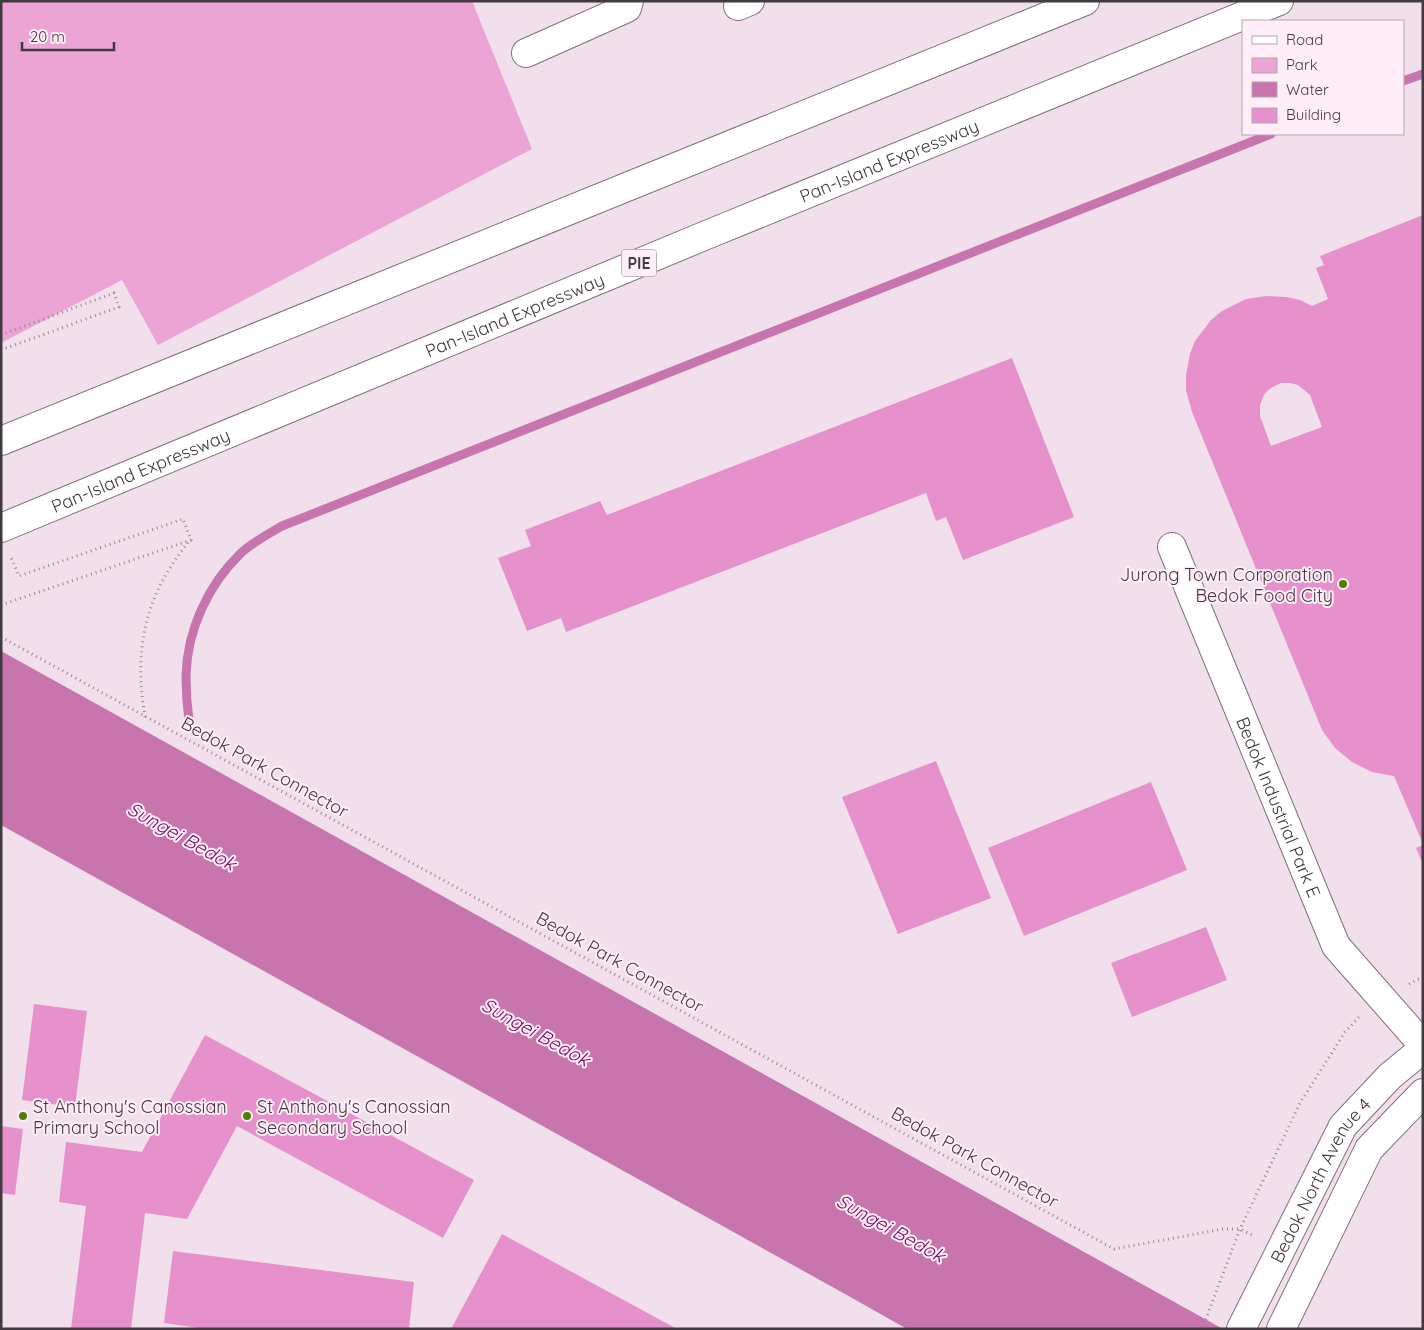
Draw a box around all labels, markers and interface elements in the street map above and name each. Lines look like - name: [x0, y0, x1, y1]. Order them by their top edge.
- scale bar: [22, 20, 115, 52]
- legend: [1242, 20, 1404, 135]
- text: 20 m: [30, 27, 65, 46]
- text: Road: [1286, 30, 1323, 49]
- text: Park: [1286, 55, 1318, 74]
- text: Water: [1286, 80, 1329, 99]
- text: Building: [1286, 105, 1341, 124]
- street label: Pan-Island Expressway: [796, 114, 982, 207]
- road number: PIE: [622, 250, 656, 276]
- street label: Pan-Island Expressway: [422, 267, 607, 362]
- street label: Pan-Island Expressway: [48, 423, 233, 517]
- place label: Jurong Town Corporation Bedok Food City: [1120, 563, 1333, 607]
- marker: Jurong Town Corporation Bedok Food City: [1337, 578, 1349, 590]
- street label: Bedok Park Connector: [177, 711, 353, 823]
- street label: Bedok Industrial Park E: [1231, 713, 1326, 901]
- water label: Sungei Bedok: [124, 796, 242, 877]
- street label: Bedok Park Connector: [532, 906, 708, 1018]
- water label: Sungei Bedok: [478, 992, 596, 1073]
- street label: Bedok North Avenue 4: [1265, 1093, 1375, 1266]
- place label: St Anthony's Canossian Primary School: [33, 1095, 227, 1139]
- place label: St Anthony's Canossian Secondary School: [257, 1095, 451, 1139]
- street label: Bedok Park Connector: [887, 1101, 1063, 1213]
- marker: St Anthony's Canossian Primary School: [17, 1110, 29, 1122]
- marker: St Anthony's Canossian Secondary School: [241, 1110, 253, 1122]
- water label: Sungei Bedok: [833, 1188, 951, 1269]

